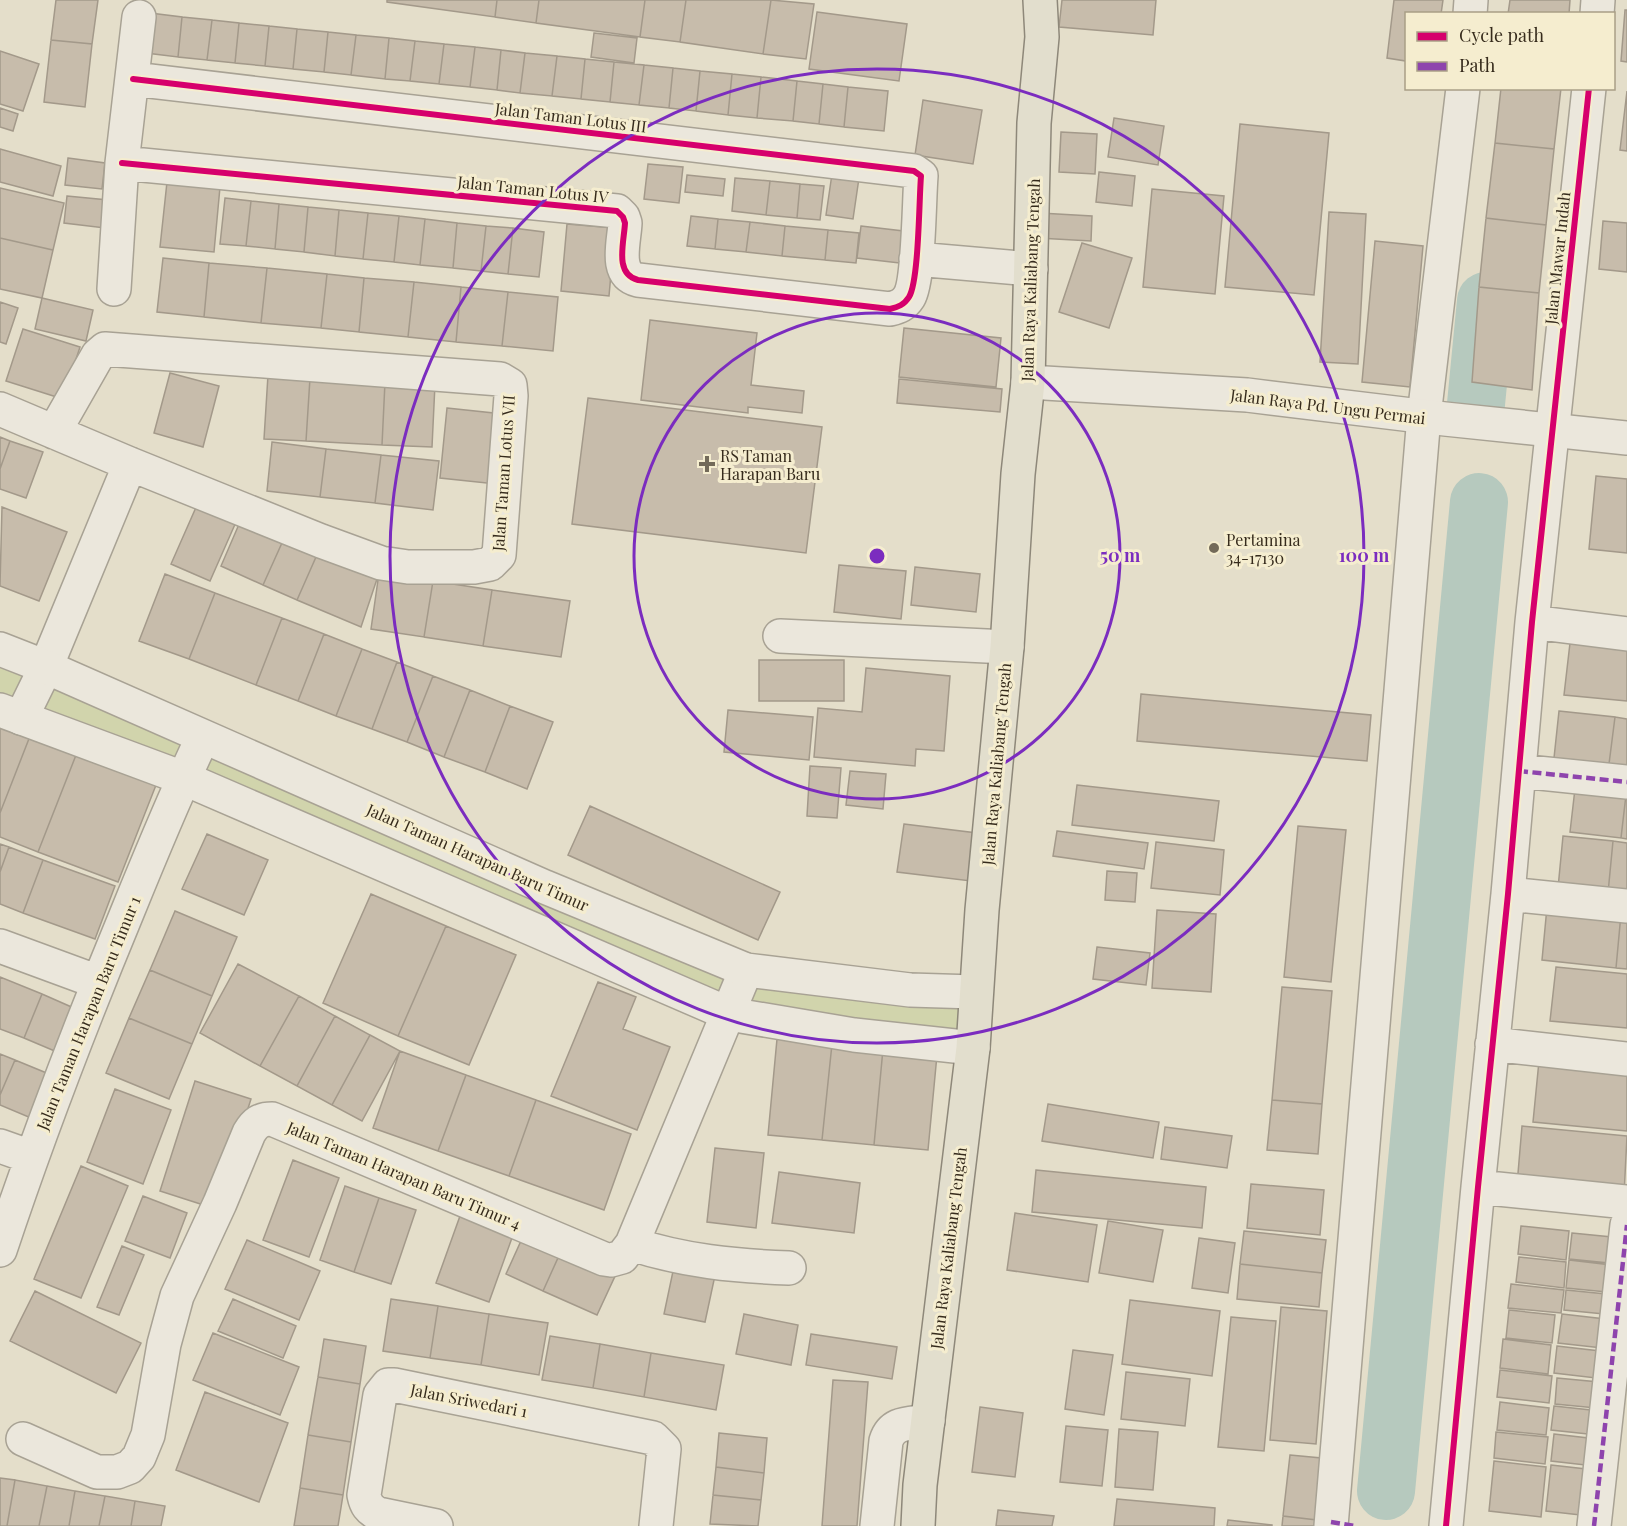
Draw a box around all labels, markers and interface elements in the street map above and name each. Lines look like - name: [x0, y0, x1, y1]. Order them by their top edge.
- legend: [1405, 12, 1615, 90]
- text: Cycle path: [1459, 23, 1544, 47]
- text: Path: [1459, 53, 1496, 77]
- street label: Jalan Taman Lotus III: [493, 97, 648, 137]
- street label: Jalan Taman Lotus IV: [455, 171, 610, 207]
- street label: Jalan Raya Kaliabang Tengah: [1016, 177, 1044, 383]
- street label: Jalan Mawar Indah: [1539, 190, 1574, 326]
- street label: Jalan Raya Pd. Ungu Permai: [1228, 383, 1427, 428]
- street label: Jalan Taman Lotus VII: [487, 394, 519, 553]
- place label: RS Taman Harapan Baru: [720, 445, 820, 484]
- marker: RS Taman Harapan Baru: [698, 455, 716, 473]
- place label: Pertamina 34-17130: [1226, 529, 1300, 568]
- marker: Pertamina 34-17130: [1207, 541, 1221, 555]
- text: 50 m: [1100, 543, 1141, 567]
- text: 100 m: [1339, 543, 1390, 567]
- centre of rings: [867, 546, 887, 566]
- street label: Jalan Raya Kaliabang Tengah: [977, 661, 1015, 867]
- street label: Jalan Taman Harapan Baru Timur: [363, 798, 592, 916]
- street label: Jalan Taman Harapan Baru Timur 1: [31, 893, 145, 1134]
- street label: Jalan Taman Harapan Baru Timur 4: [283, 1116, 524, 1234]
- street label: Jalan Raya Kaliabang Tengah: [925, 1145, 971, 1351]
- street label: Jalan Sriwedari 1: [408, 1378, 529, 1422]

